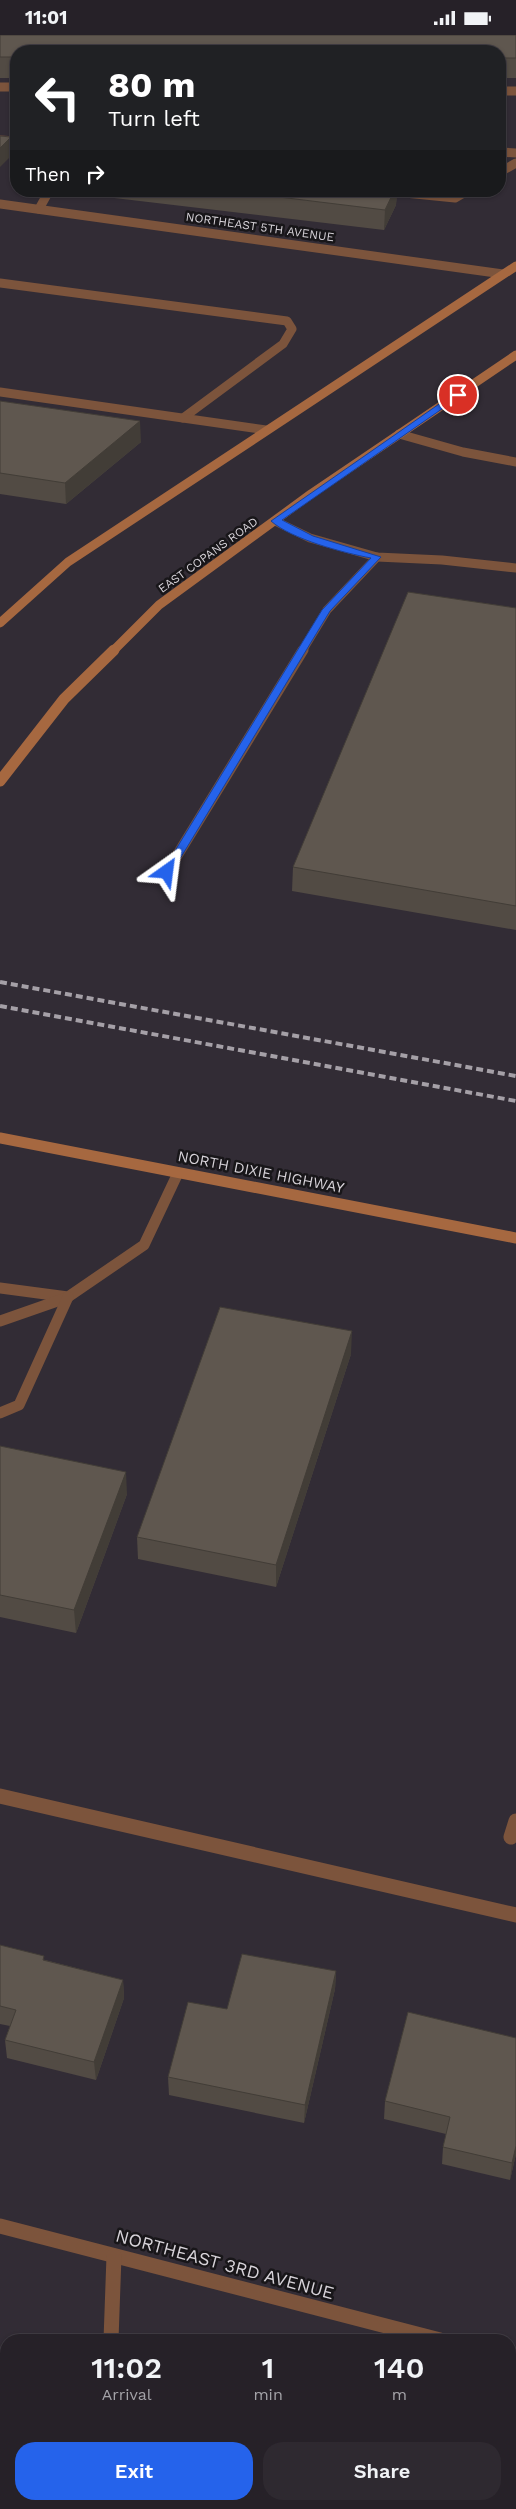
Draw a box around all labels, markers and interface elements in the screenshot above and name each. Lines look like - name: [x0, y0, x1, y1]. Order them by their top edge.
- text: 11:01: [25, 6, 68, 29]
- text: 80 m: [108, 64, 195, 106]
- icon: left: [25, 65, 90, 130]
- text: Turn left: [108, 106, 200, 131]
- icon: right: [81, 160, 109, 188]
- text: Then: [25, 163, 71, 186]
- street label: NORTHEAST 5TH AVENUE: [185, 210, 335, 244]
- pin: [437, 374, 479, 416]
- icon: arrive: [444, 381, 472, 409]
- street label: EAST COPANS ROAD: [156, 514, 260, 596]
- position arrow: [140, 845, 192, 897]
- street label: NORTH DIXIE HIGHWAY: [176, 1147, 346, 1197]
- street label: NORTHEAST 3RD AVENUE: [113, 2225, 337, 2303]
- text: 11:02: [91, 2350, 162, 2385]
- text: 1: [262, 2350, 274, 2385]
- text: 140: [374, 2350, 425, 2385]
- text: Arrival: [102, 2385, 152, 2404]
- text: min: [253, 2385, 283, 2404]
- text: m: [392, 2385, 407, 2404]
- button: Exit: [15, 2442, 253, 2500]
- button: Share: [263, 2442, 501, 2500]

